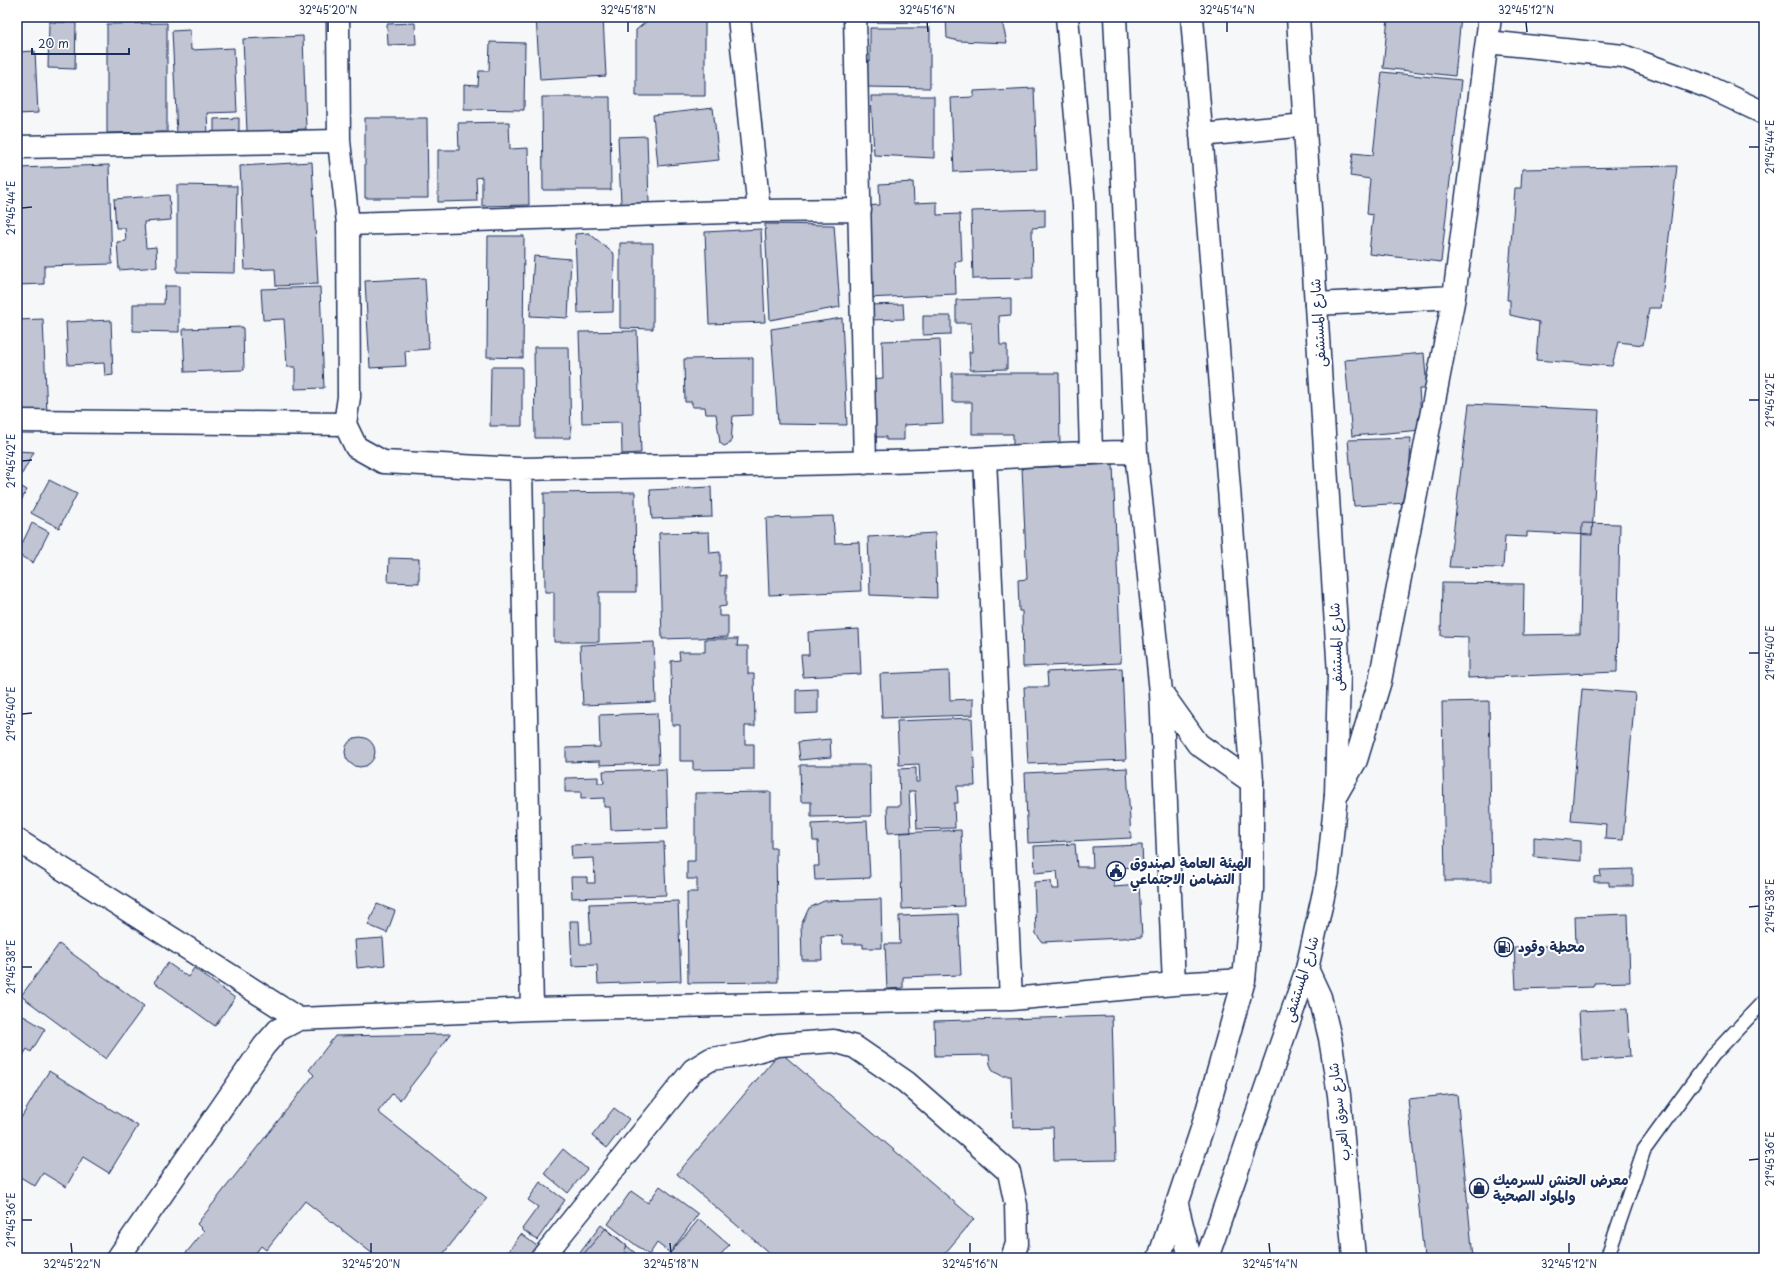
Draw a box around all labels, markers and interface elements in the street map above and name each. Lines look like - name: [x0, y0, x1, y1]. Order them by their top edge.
- text: 32°45'20"N: [299, 2, 358, 17]
- text: 32°45'18"N: [600, 2, 656, 17]
- text: 32°45'16"N: [899, 2, 955, 17]
- text: 32°45'14"N: [1199, 2, 1255, 17]
- text: 32°45'12"N: [1498, 2, 1554, 17]
- scale bar: [32, 30, 129, 56]
- text: 20 m: [38, 34, 69, 52]
- text: 21°45'44"E: [1762, 120, 1777, 174]
- text: 21°45'44"E: [3, 181, 18, 235]
- street label: شارع المستشفى: [1304, 278, 1331, 368]
- text: 21°45'42"E: [1762, 373, 1777, 427]
- text: 21°45'42"E: [3, 434, 18, 488]
- street label: شارع المستشفى: [1323, 602, 1348, 692]
- text: 21°45'40"E: [1762, 625, 1777, 681]
- text: 21°45'40"E: [3, 686, 18, 742]
- place label: الهيئة العامة لصندوق التضامن الاجتماعي: [1130, 852, 1252, 892]
- public building icon: الهيئة العامة لصندوق التضامن الاجتماعي: [1105, 860, 1127, 882]
- text: 21°45'38"E: [1762, 879, 1777, 933]
- street label: شارع المستشفى: [1277, 933, 1324, 1025]
- fuel station icon: محطة وقود: [1493, 936, 1515, 958]
- place label: محطة وقود: [1518, 936, 1585, 957]
- text: 21°45'38"E: [3, 940, 18, 994]
- street label: شارع سوق العرب: [1322, 1062, 1355, 1162]
- text: 21°45'36"E: [1762, 1132, 1777, 1186]
- place label: معرض الحنش للسرميك والمواد الصحية: [1493, 1169, 1629, 1206]
- shop icon: معرض الحنش للسرميك والمواد الصحية: [1468, 1177, 1490, 1199]
- text: 21°45'36"E: [3, 1193, 18, 1247]
- text: 32°45'22"N: [43, 1256, 101, 1271]
- text: 32°45'20"N: [342, 1256, 401, 1271]
- text: 32°45'18"N: [643, 1256, 699, 1271]
- text: 32°45'16"N: [942, 1256, 998, 1271]
- text: 32°45'14"N: [1242, 1256, 1298, 1271]
- text: 32°45'12"N: [1541, 1256, 1597, 1271]

